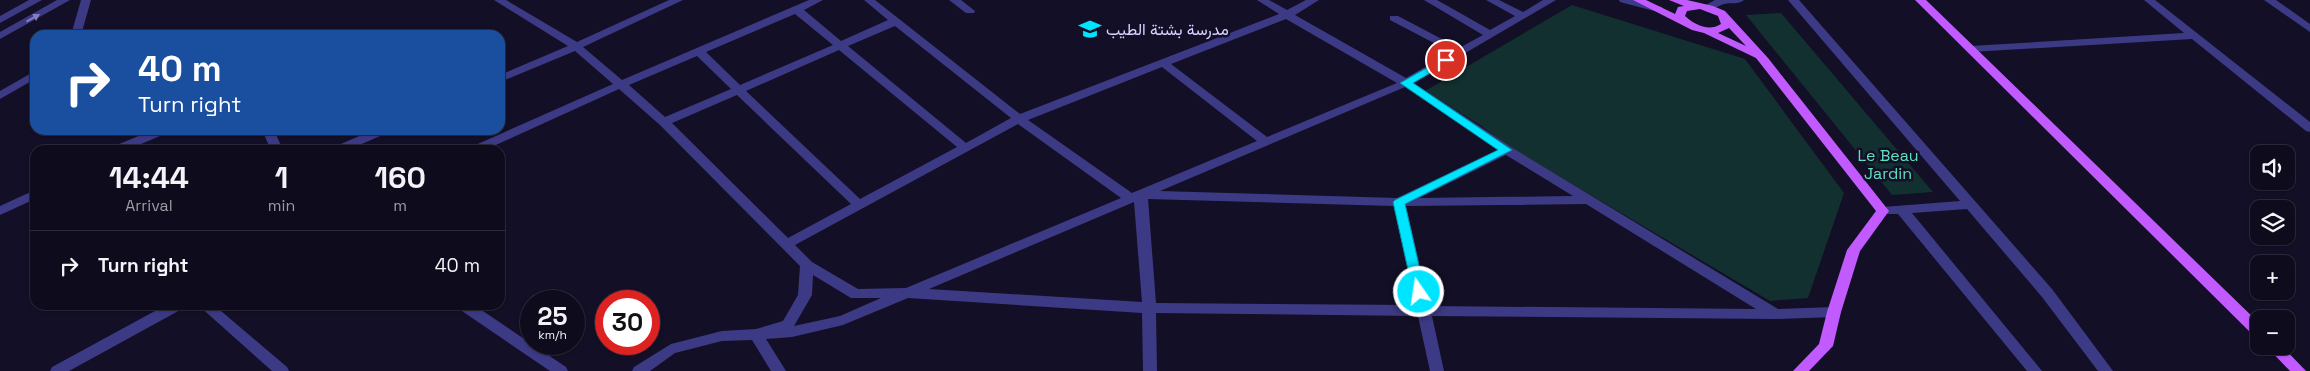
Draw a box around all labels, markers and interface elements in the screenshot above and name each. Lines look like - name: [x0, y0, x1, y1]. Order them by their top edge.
- one-way arrow: [25, 14, 40, 22]
- school or university icon: مدرسة بشتة الطيب: [1077, 16, 1103, 42]
- place label: مدرسة بشتة الطيب: [1106, 19, 1229, 40]
- pin: [1425, 39, 1467, 81]
- icon: arrive: [1432, 46, 1460, 74]
- text: 40 m: [138, 47, 222, 91]
- icon: right: [55, 50, 120, 115]
- text: Turn right: [138, 90, 241, 118]
- park label: Le Beau Jardin: [1857, 145, 1919, 184]
- map controls: [2250, 145, 2295, 355]
- button: sound: [2250, 145, 2295, 190]
- text: 14:44: [109, 158, 189, 197]
- text: 1: [275, 158, 288, 197]
- text: 160: [374, 158, 426, 197]
- text: Arrival: [125, 195, 173, 216]
- text: min: [268, 195, 295, 216]
- text: m: [393, 195, 407, 216]
- button: layers: [2250, 200, 2295, 245]
- icon: right: [55, 252, 83, 280]
- text: Turn right: [98, 253, 188, 278]
- text: 40 m: [435, 253, 480, 278]
- button: +: [2250, 255, 2295, 300]
- position arrow: [1392, 265, 1444, 317]
- speed limit sign: 30: [595, 290, 660, 355]
- text: 25: [538, 300, 567, 332]
- button: −: [2250, 310, 2295, 355]
- text: km/h: [538, 327, 567, 343]

